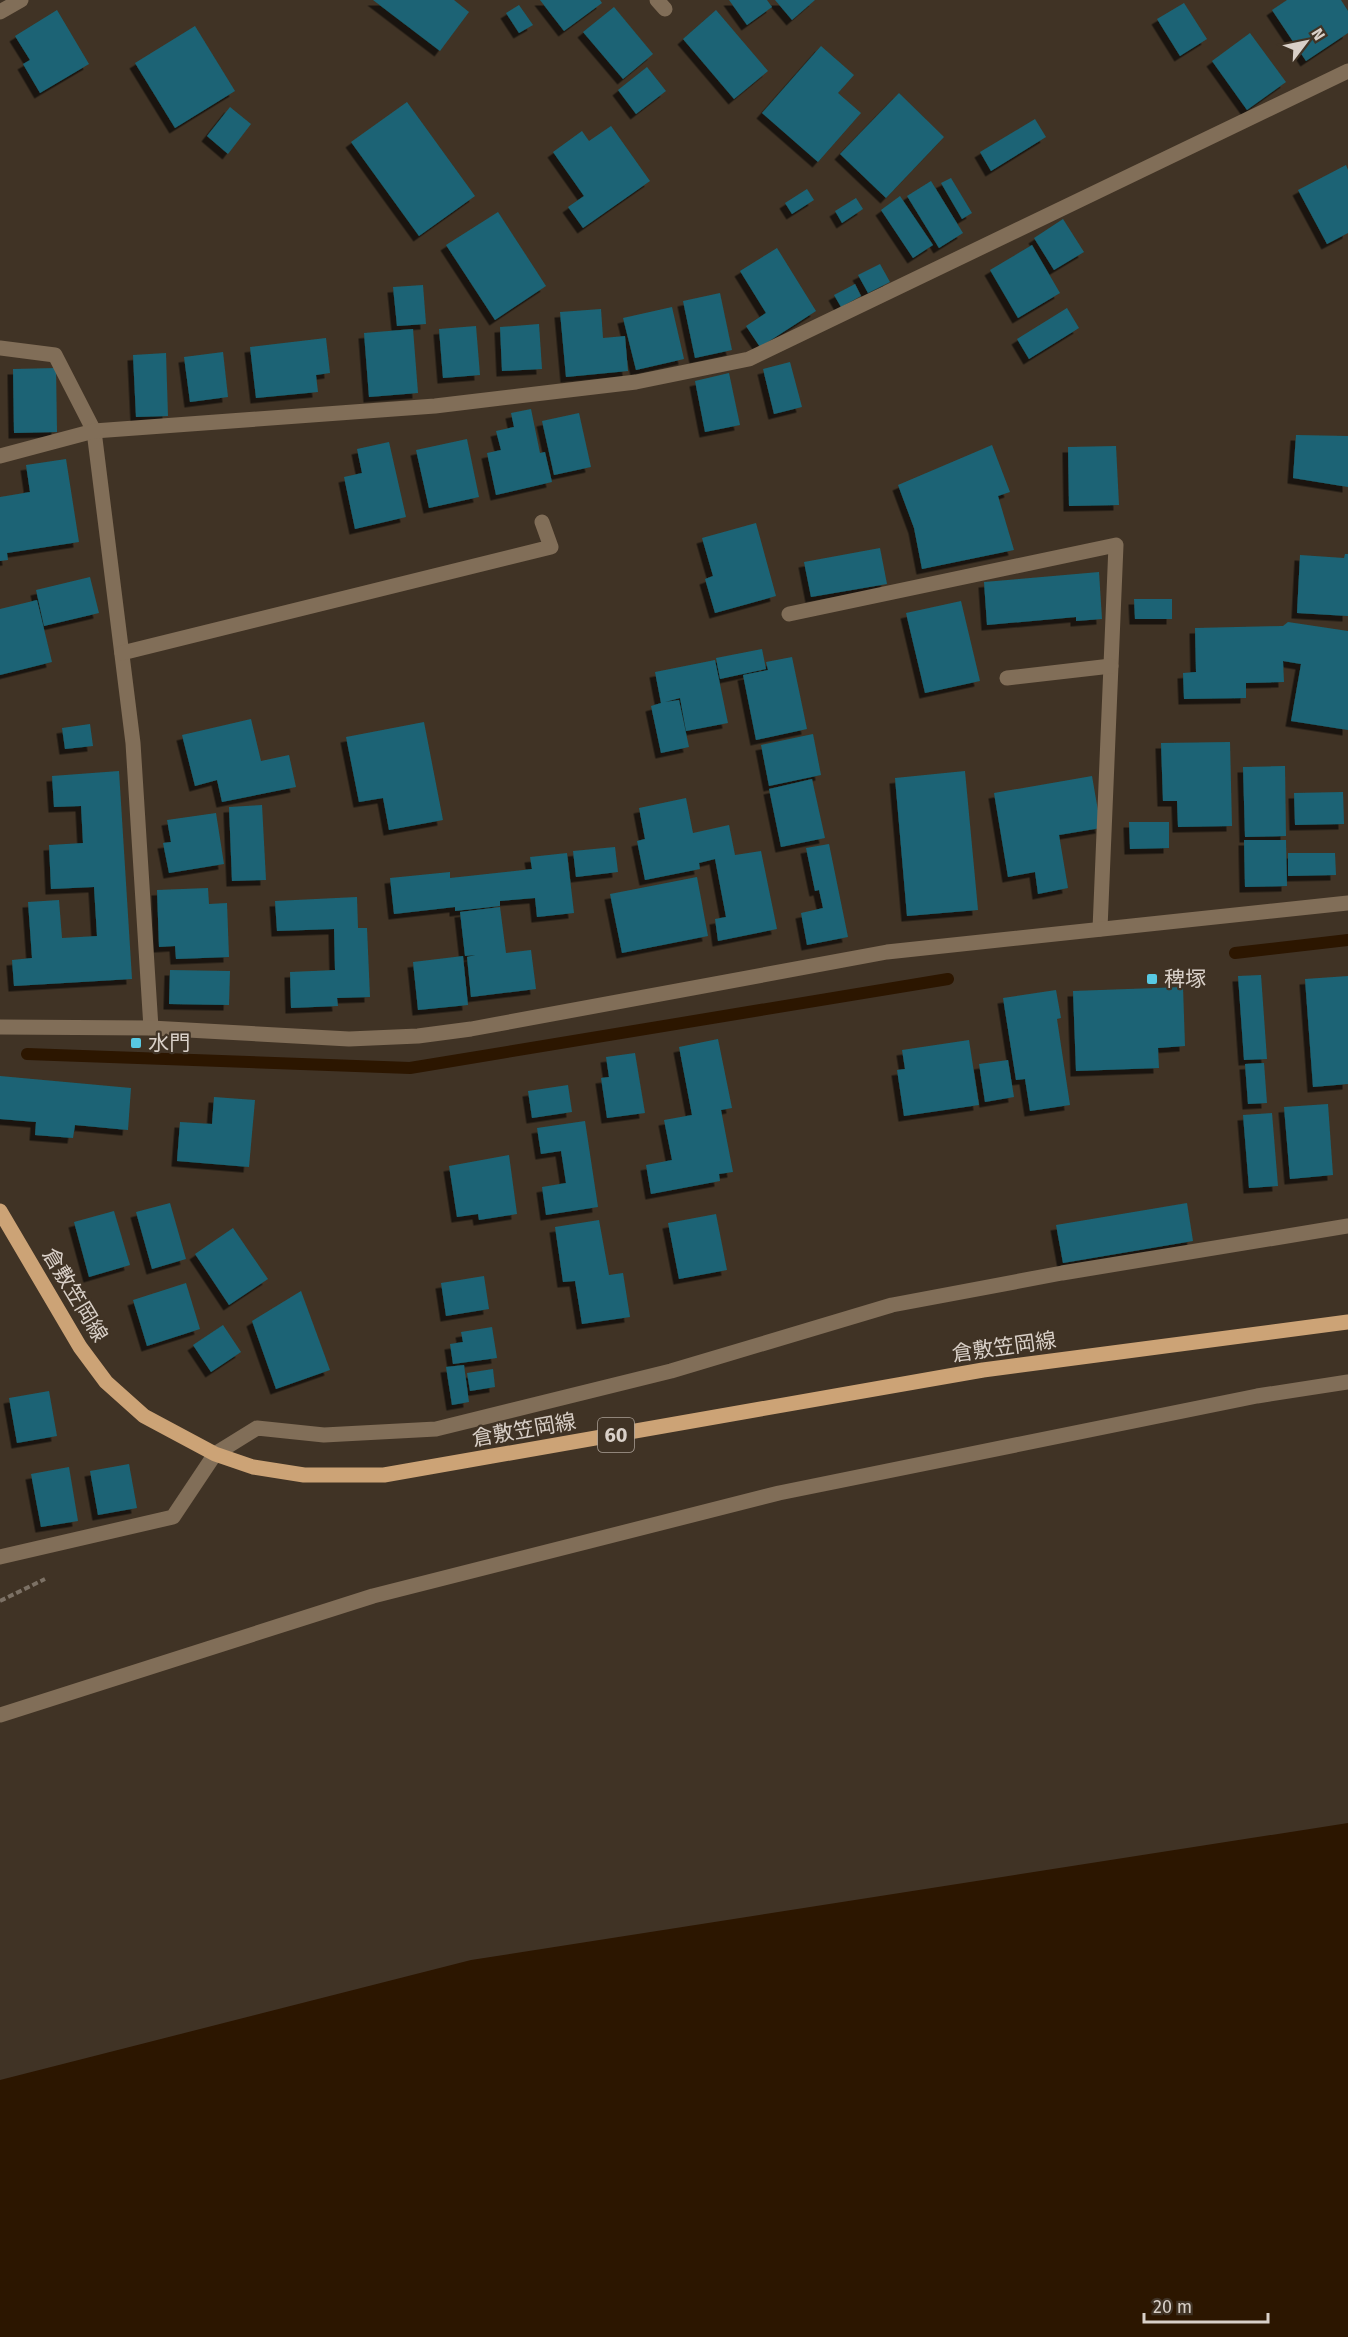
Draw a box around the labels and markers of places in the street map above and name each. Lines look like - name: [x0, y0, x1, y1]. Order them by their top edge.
- place label: 稗塚: [1164, 966, 1206, 992]
- marker: 稗塚: [1145, 972, 1159, 986]
- place label: 水門: [148, 1030, 190, 1056]
- marker: 水門: [129, 1036, 143, 1050]

